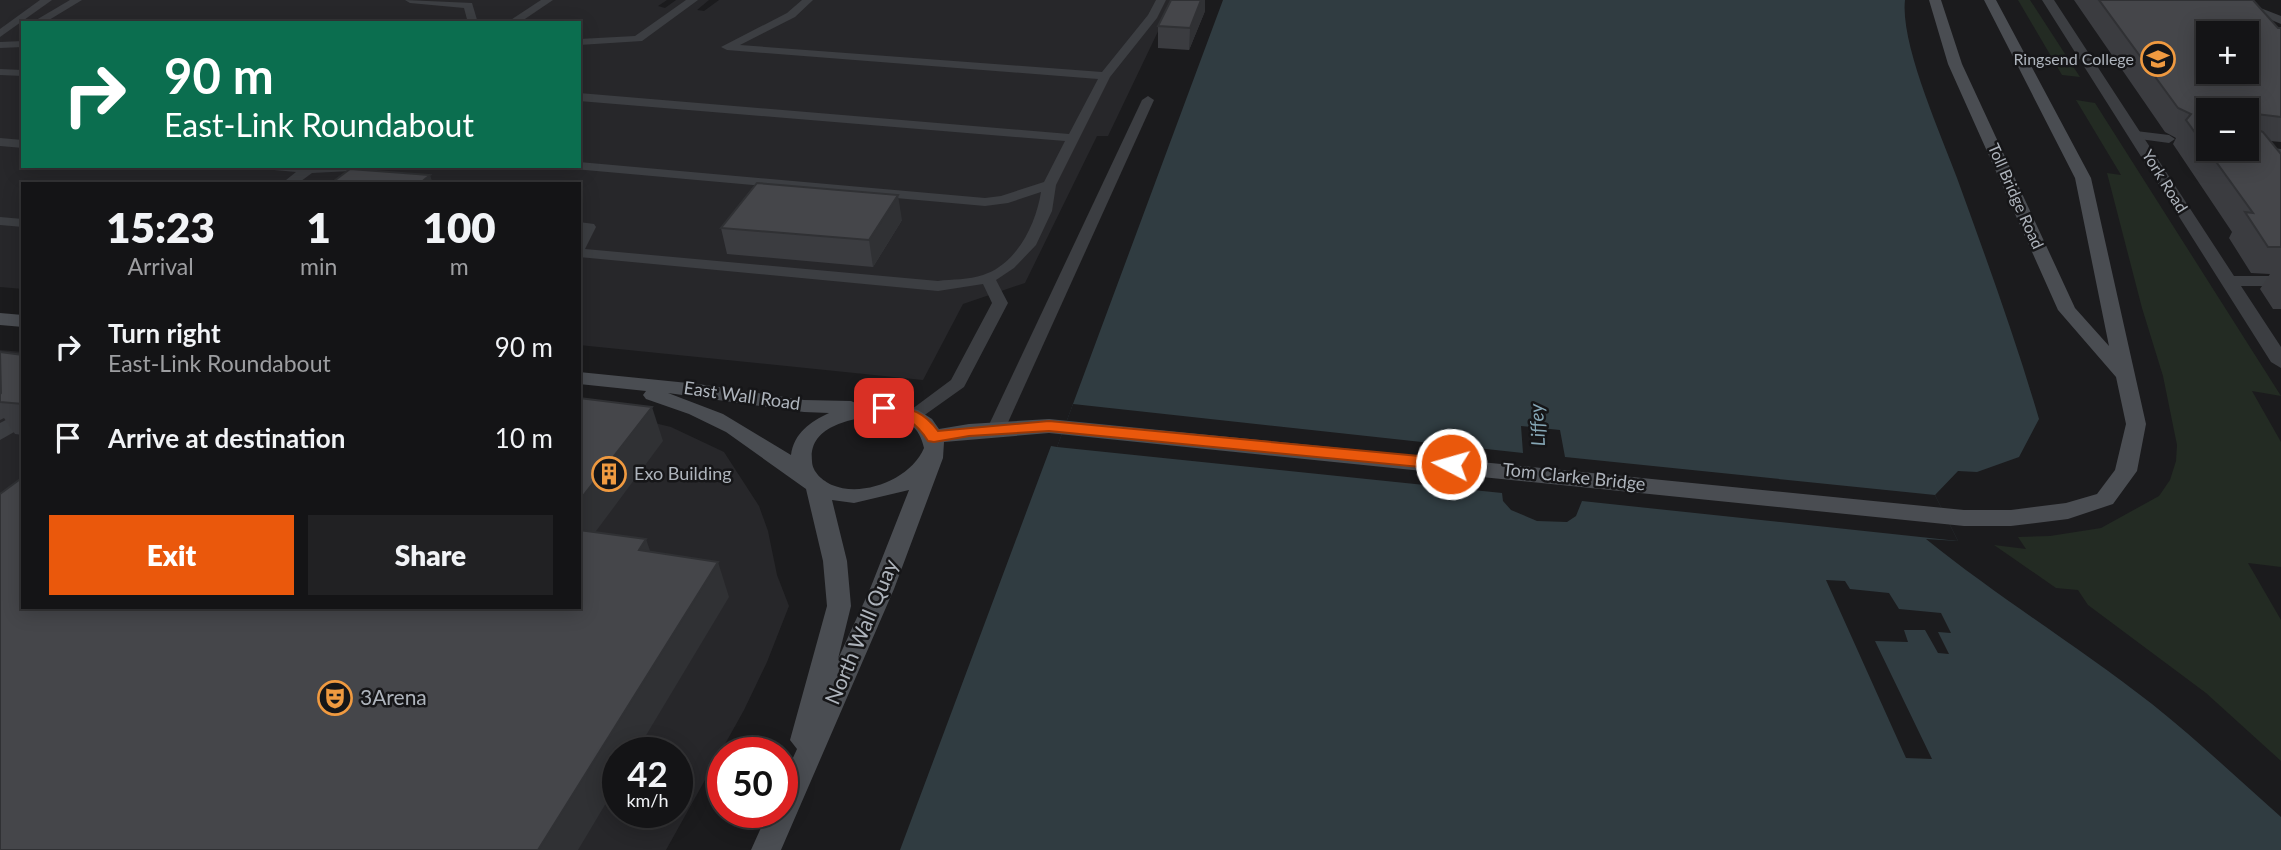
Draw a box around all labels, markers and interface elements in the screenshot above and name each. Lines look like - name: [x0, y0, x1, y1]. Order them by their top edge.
- map controls: [2196, 21, 2259, 161]
- button: +: [2196, 21, 2259, 84]
- school or university icon: Ringsend College: [2139, 40, 2177, 78]
- text: 90 m: [164, 46, 274, 104]
- icon: right: [49, 49, 140, 140]
- place label: Ringsend College: [2013, 49, 2134, 68]
- button: −: [2196, 98, 2259, 161]
- text: East-Link Roundabout: [164, 105, 474, 144]
- street label: Toll Bridge Road: [1985, 140, 2048, 251]
- street label: York Road: [2139, 146, 2192, 216]
- text: 15:23: [106, 202, 215, 252]
- text: 1: [307, 202, 331, 252]
- text: 100: [423, 202, 496, 252]
- text: Arrival: [127, 252, 194, 280]
- text: min: [300, 252, 337, 280]
- text: m: [450, 252, 469, 280]
- text: Turn right: [108, 317, 221, 349]
- icon: right: [49, 328, 87, 366]
- text: 90 m: [495, 331, 553, 363]
- text: East-Link Roundabout: [108, 349, 331, 377]
- street label: East Wall Road: [682, 376, 802, 414]
- pin: [854, 378, 914, 438]
- icon: arrive: [865, 389, 903, 427]
- water label: Liffey: [1524, 402, 1549, 447]
- icon: arrive: [49, 419, 87, 457]
- text: Arrive at destination: [108, 422, 345, 454]
- text: 10 m: [495, 422, 553, 454]
- position arrow: [1414, 427, 1488, 501]
- building icon: Exo Building: [590, 455, 628, 493]
- street label: Tom Clarke Bridge: [1502, 458, 1647, 494]
- place label: Exo Building: [634, 462, 732, 484]
- button: Exit: [49, 515, 294, 595]
- button: Share: [308, 515, 553, 595]
- street label: North Wall Quay: [819, 555, 903, 708]
- theatre icon: 3Arena: [316, 679, 354, 717]
- place label: 3Arena: [360, 684, 427, 709]
- speed limit sign: 50: [707, 737, 798, 828]
- text: 42: [627, 752, 668, 794]
- text: km/h: [626, 789, 669, 811]

